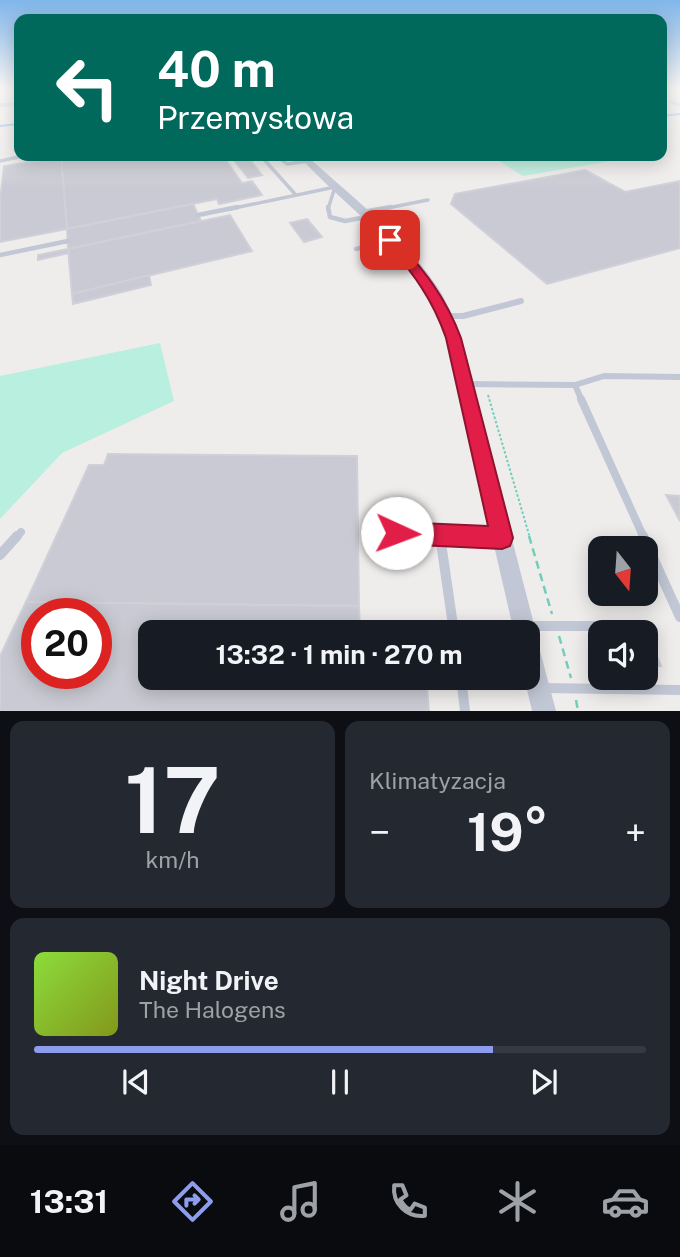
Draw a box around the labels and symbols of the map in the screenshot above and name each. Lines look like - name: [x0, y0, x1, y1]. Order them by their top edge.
- pin: [360, 210, 420, 270]
- position arrow: [360, 496, 434, 570]
- north arrow: [588, 536, 658, 606]
- speed limit sign: 20: [21, 598, 112, 689]

